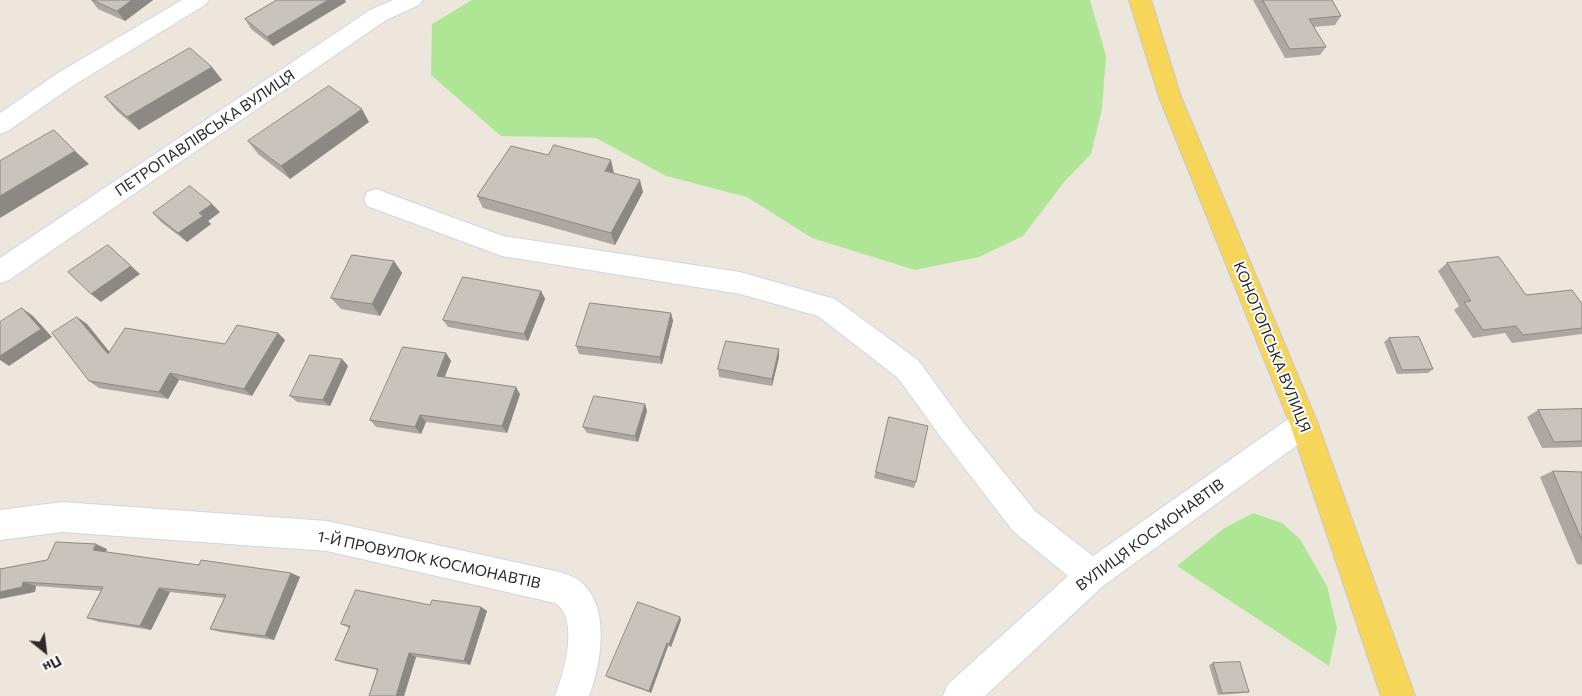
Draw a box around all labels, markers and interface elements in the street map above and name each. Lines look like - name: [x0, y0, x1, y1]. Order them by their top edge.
- street label: ПЕТРОПАВЛІВСЬКА ВУЛИЦЯ: [112, 66, 298, 200]
- street label: КОНОТОПСЬКА ВУЛИЦЯ: [1229, 259, 1315, 435]
- street label: ВУЛИЦЯ КОСМОНАВТІВ: [1073, 475, 1227, 595]
- street label: 1-Й ПРОВУЛОК КОСМОНАВТІВ: [316, 528, 542, 592]
- north arrow: [20, 626, 70, 676]
- text: Пн: [40, 653, 65, 676]

